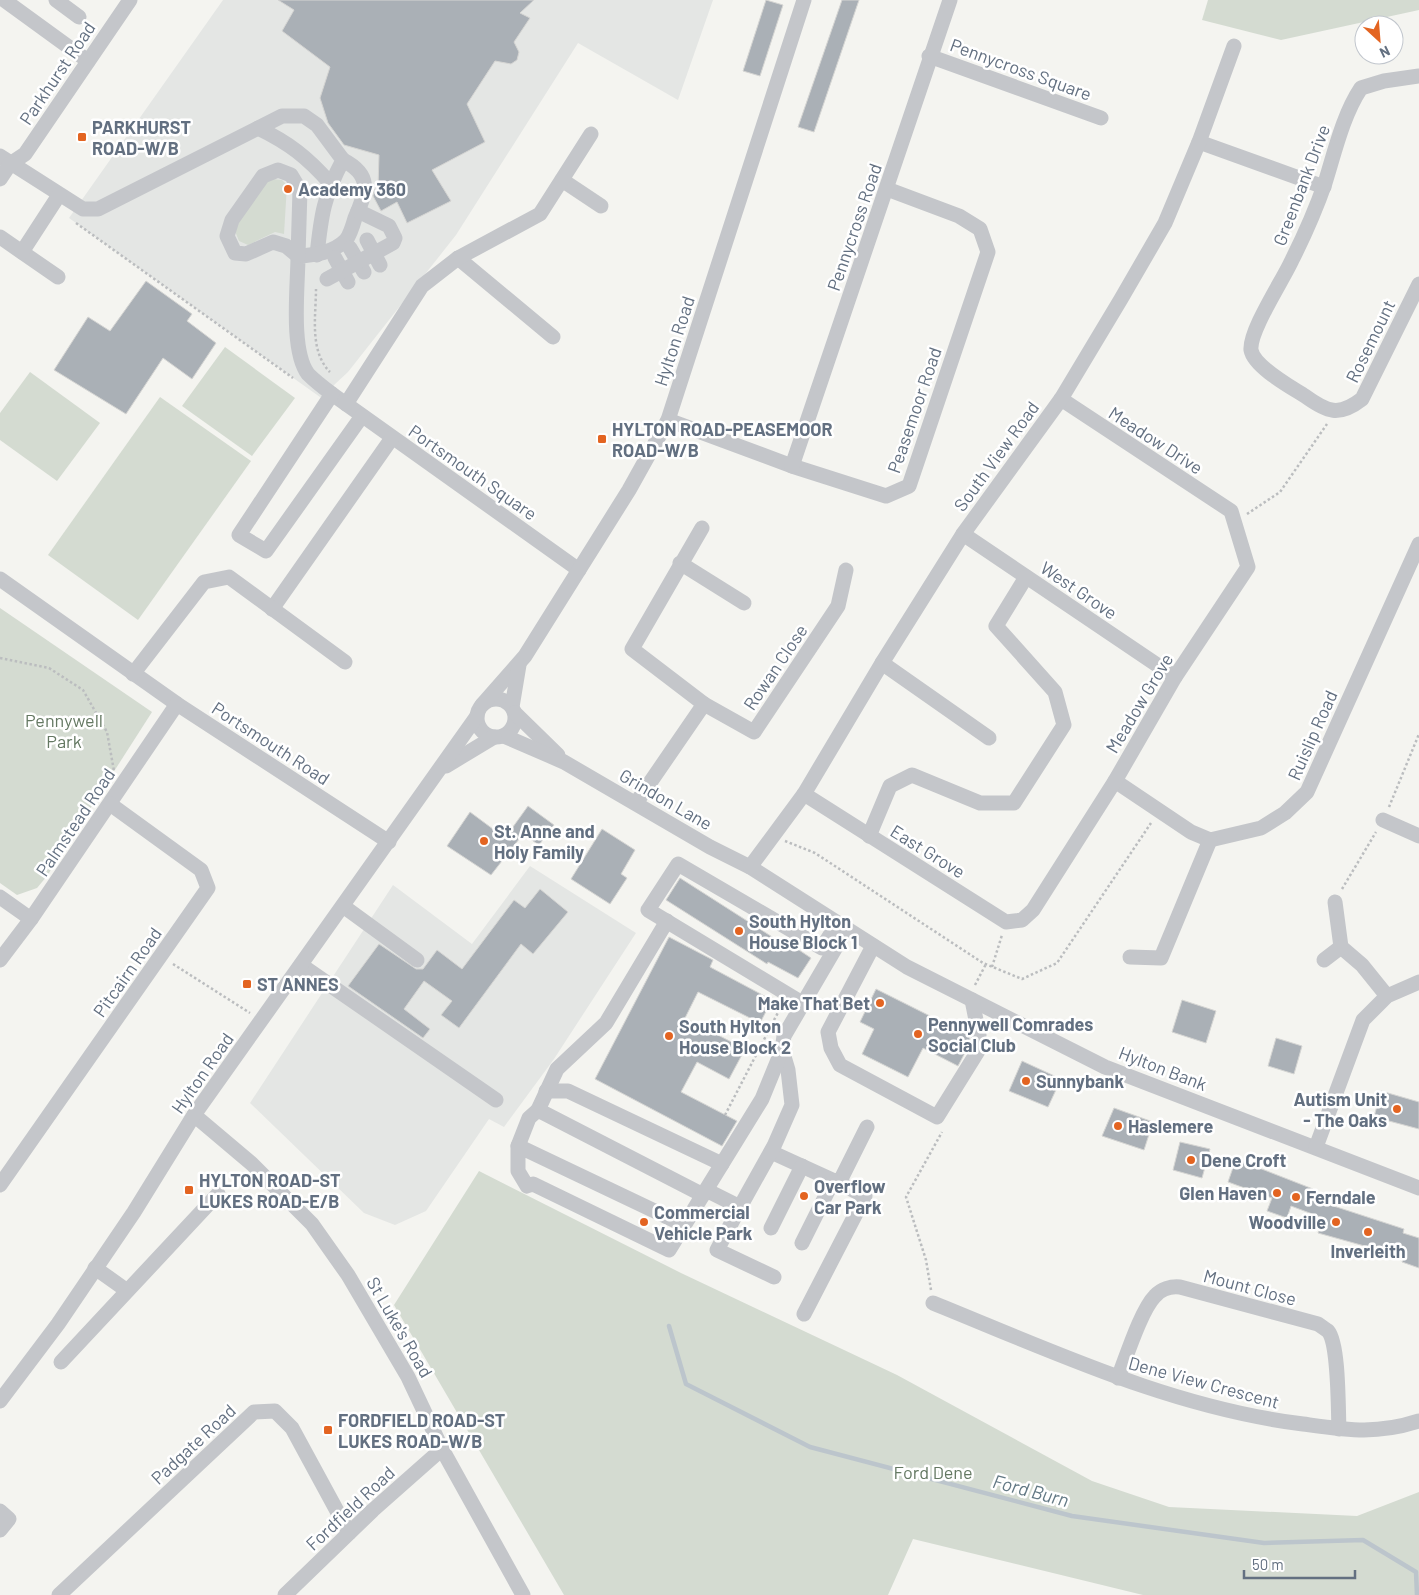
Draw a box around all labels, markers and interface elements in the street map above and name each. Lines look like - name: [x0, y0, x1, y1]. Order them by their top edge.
- north arrow: [1354, 15, 1404, 65]
- street label: Parkhurst Road: [14, 17, 100, 129]
- street label: Pennycross Square: [947, 33, 1095, 105]
- text: N: [1377, 42, 1393, 62]
- place label: PARKHURST ROAD-W/B: [92, 116, 191, 159]
- street label: Greenbank Drive: [1268, 121, 1334, 249]
- marker: PARKHURST ROAD-W/B: [76, 131, 88, 143]
- street label: Pennycross Road: [822, 160, 886, 294]
- place label: Academy 360: [298, 178, 406, 200]
- marker: Academy 360: [282, 183, 294, 195]
- street label: Hylton Road: [649, 293, 699, 389]
- street label: Rosemount: [1340, 296, 1400, 386]
- street label: Peasemoor Road: [882, 344, 946, 476]
- street label: South View Road: [949, 397, 1043, 515]
- street label: Meadow Drive: [1105, 401, 1207, 479]
- place label: HYLTON ROAD-PEASEMOOR ROAD-W/B: [612, 418, 833, 461]
- street label: Portsmouth Square: [405, 420, 541, 524]
- marker: HYLTON ROAD-PEASEMOOR ROAD-W/B: [596, 433, 608, 445]
- street label: West Grove: [1036, 556, 1122, 624]
- street label: Rowan Close: [738, 620, 812, 714]
- street label: Meadow Grove: [1101, 649, 1177, 757]
- street label: Ruislip Road: [1282, 687, 1342, 783]
- street label: Portsmouth Road: [208, 697, 334, 789]
- park label: Pennywell Park: [25, 709, 103, 752]
- street label: Palmstead Road: [31, 764, 119, 880]
- street label: Grindon Lane: [616, 764, 716, 834]
- place label: St. Anne and Holy Family: [494, 820, 595, 863]
- street label: East Grove: [887, 820, 969, 882]
- marker: St. Anne and Holy Family: [478, 835, 490, 847]
- place label: South Hylton House Block 1: [749, 910, 857, 953]
- street label: Pitcairn Road: [88, 923, 166, 1021]
- marker: South Hylton House Block 1: [733, 925, 745, 937]
- place label: ST ANNES: [257, 973, 339, 995]
- marker: ST ANNES: [241, 978, 253, 990]
- place label: Make That Bet: [758, 992, 870, 1014]
- marker: Make That Bet: [874, 997, 886, 1009]
- place label: Pennywell Comrades Social Club: [928, 1013, 1093, 1056]
- place label: South Hylton House Block 2: [679, 1015, 791, 1058]
- street label: Hylton Road: [166, 1028, 238, 1118]
- marker: Pennywell Comrades Social Club: [912, 1028, 924, 1040]
- marker: South Hylton House Block 2: [663, 1030, 675, 1042]
- street label: Hylton Bank: [1116, 1041, 1210, 1095]
- place label: Sunnybank: [1036, 1070, 1124, 1092]
- marker: Sunnybank: [1020, 1075, 1032, 1087]
- place label: Autism Unit - The Oaks: [1293, 1088, 1387, 1131]
- marker: Autism Unit - The Oaks: [1391, 1103, 1403, 1115]
- place label: Haslemere: [1128, 1115, 1214, 1137]
- marker: Haslemere: [1112, 1120, 1124, 1132]
- place label: Dene Croft: [1201, 1149, 1287, 1171]
- marker: Dene Croft: [1185, 1154, 1197, 1166]
- place label: HYLTON ROAD-ST LUKES ROAD-E/B: [199, 1169, 341, 1212]
- place label: Overflow Car Park: [814, 1175, 886, 1218]
- place label: Glen Haven: [1179, 1182, 1267, 1204]
- marker: HYLTON ROAD-ST LUKES ROAD-E/B: [183, 1184, 195, 1196]
- place label: Ferndale: [1306, 1186, 1376, 1208]
- marker: Glen Haven: [1271, 1187, 1283, 1199]
- marker: Overflow Car Park: [798, 1190, 810, 1202]
- marker: Ferndale: [1290, 1191, 1302, 1203]
- place label: Commercial Vehicle Park: [654, 1201, 753, 1244]
- place label: Woodville: [1249, 1211, 1326, 1233]
- marker: Commercial Vehicle Park: [638, 1216, 650, 1228]
- marker: Woodville: [1330, 1216, 1342, 1228]
- marker: Inverleith: [1362, 1226, 1374, 1238]
- place label: Inverleith: [1330, 1240, 1406, 1262]
- street label: Mount Close: [1201, 1264, 1299, 1310]
- street label: St Luke's Road: [362, 1273, 438, 1381]
- street label: Dene View Crescent: [1126, 1351, 1282, 1413]
- street label: Padgate Road: [146, 1399, 240, 1489]
- place label: FORDFIELD ROAD-ST LUKES ROAD-W/B: [338, 1409, 506, 1452]
- marker: FORDFIELD ROAD-ST LUKES ROAD-W/B: [322, 1424, 334, 1436]
- street label: Fordfield Road: [301, 1461, 399, 1555]
- park label: Ford Dene: [893, 1461, 973, 1483]
- water label: Ford Burn: [990, 1469, 1072, 1511]
- scale bar: [1244, 1548, 1355, 1580]
- text: 50 m: [1252, 1555, 1284, 1573]

